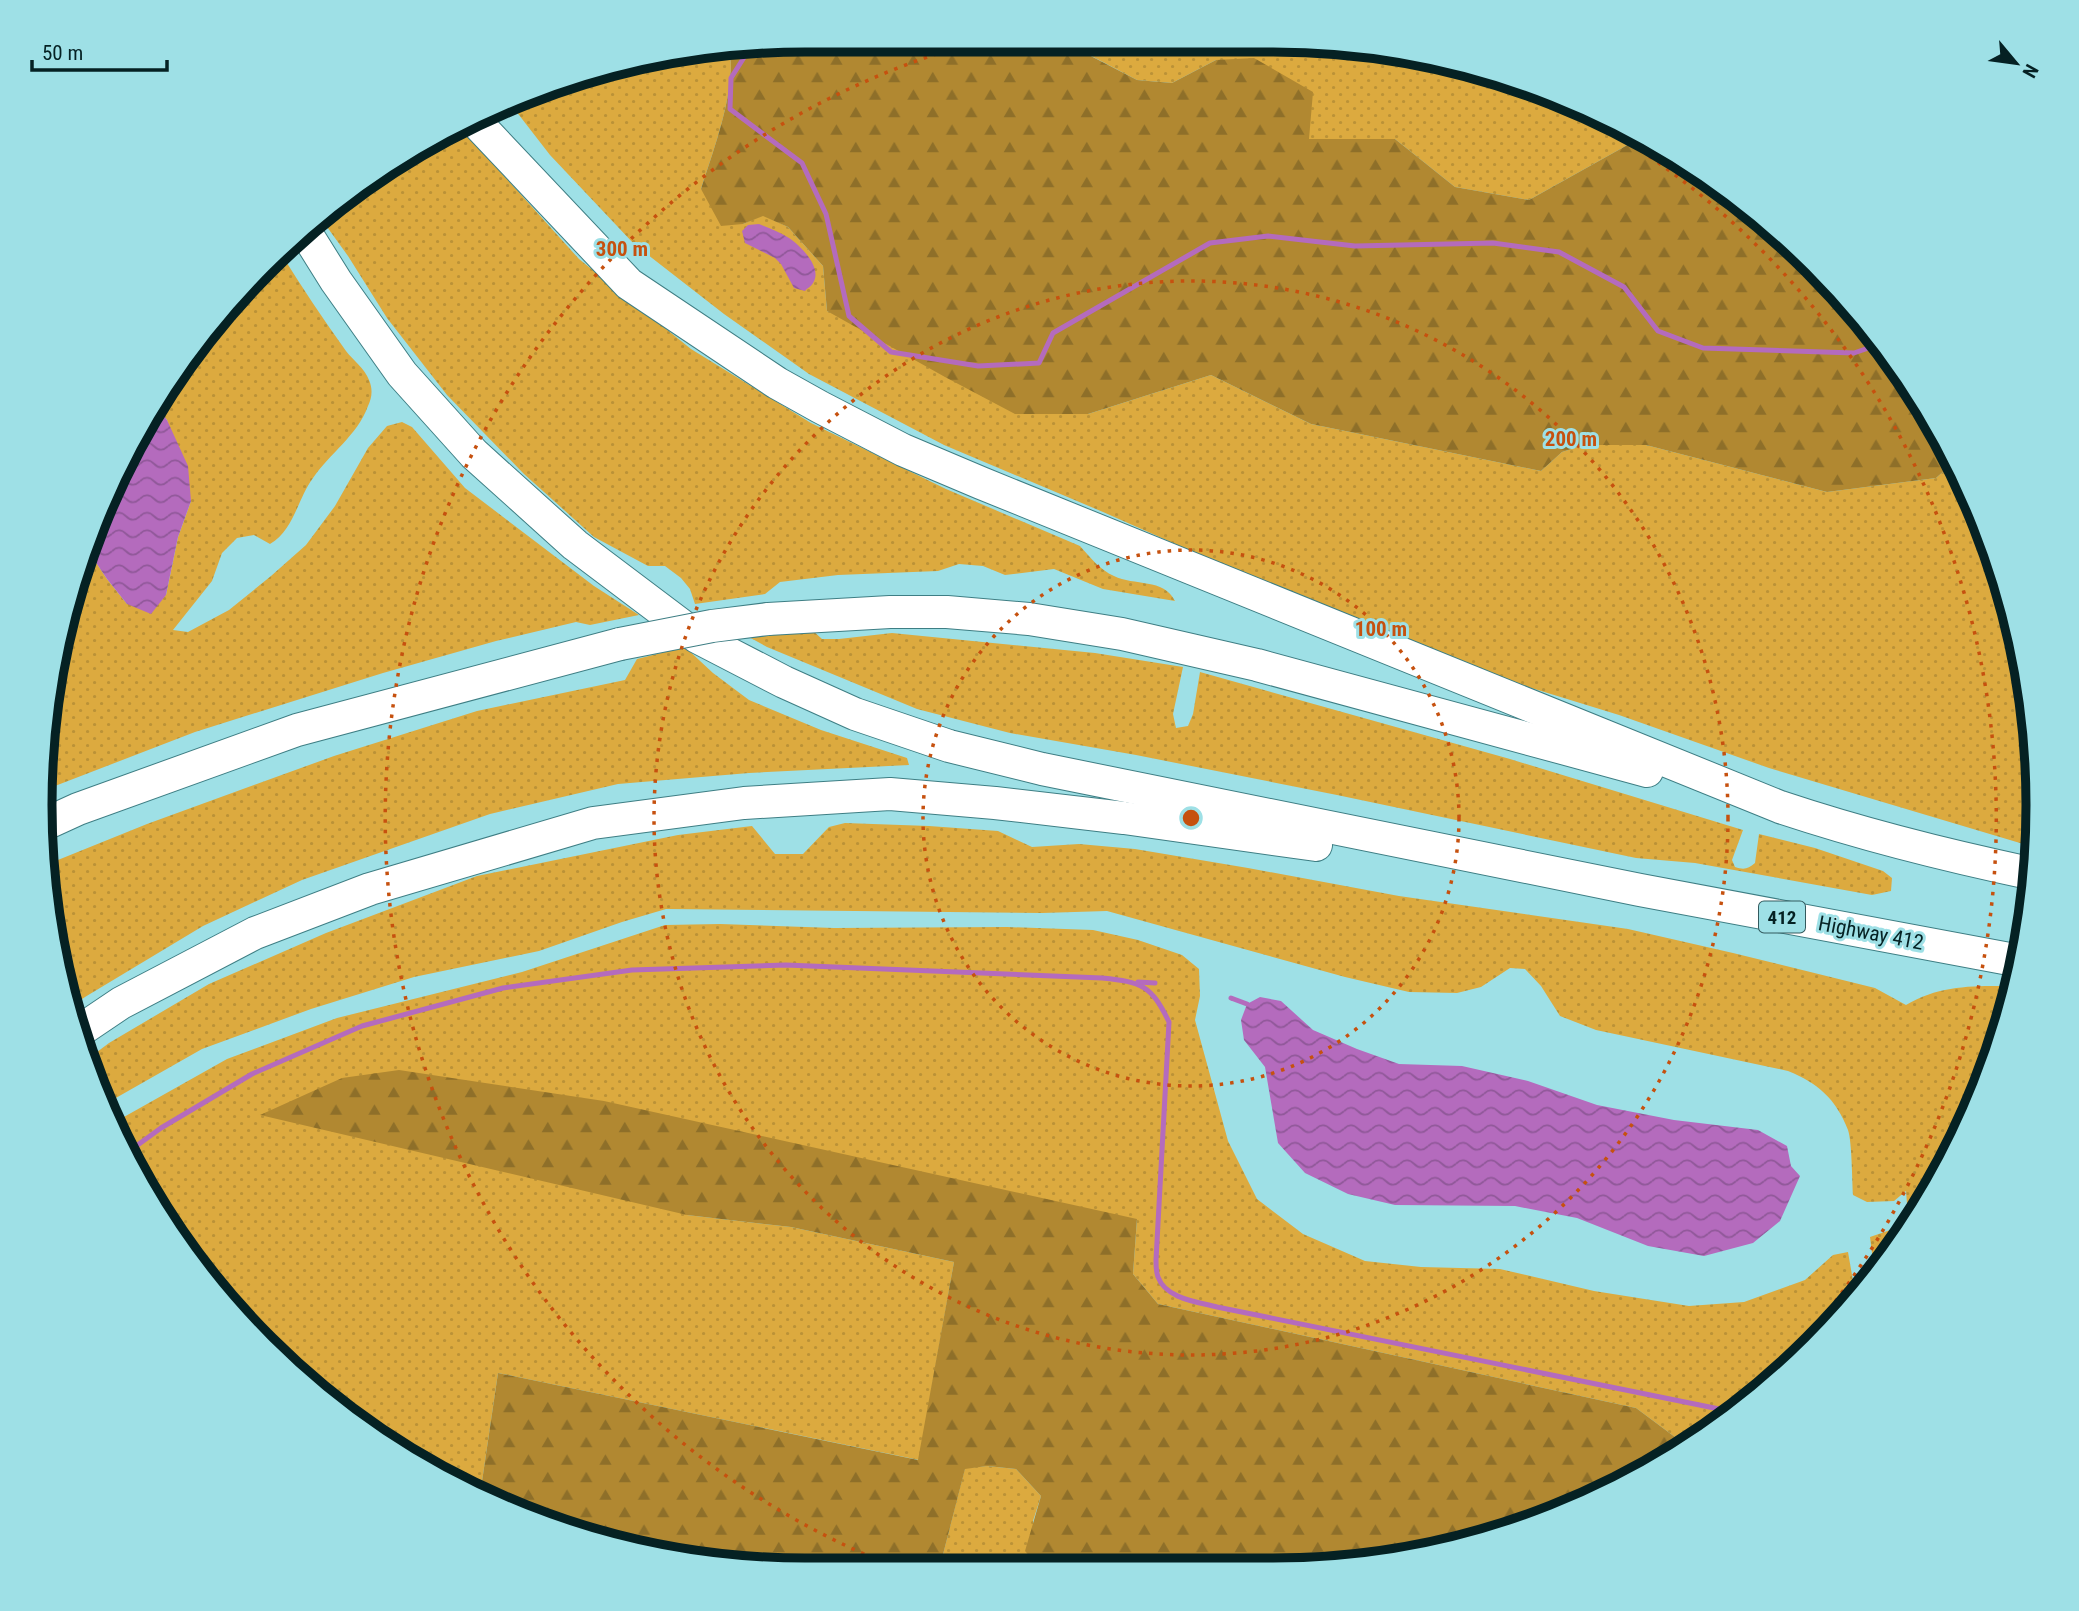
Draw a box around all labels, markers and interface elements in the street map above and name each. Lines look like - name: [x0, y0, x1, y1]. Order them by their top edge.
- scale bar: [32, 28, 166, 72]
- north arrow: [1981, 28, 2051, 98]
- text: 50 m: [42, 41, 83, 65]
- text: N: [2018, 60, 2043, 82]
- text: 300 m: [596, 237, 648, 261]
- text: 200 m: [1545, 427, 1597, 451]
- text: 100 m: [1355, 617, 1407, 641]
- centre of rings: [1179, 806, 1203, 830]
- road number: 412: [1759, 902, 1805, 932]
- street label: Highway 412: [1816, 911, 1926, 955]

